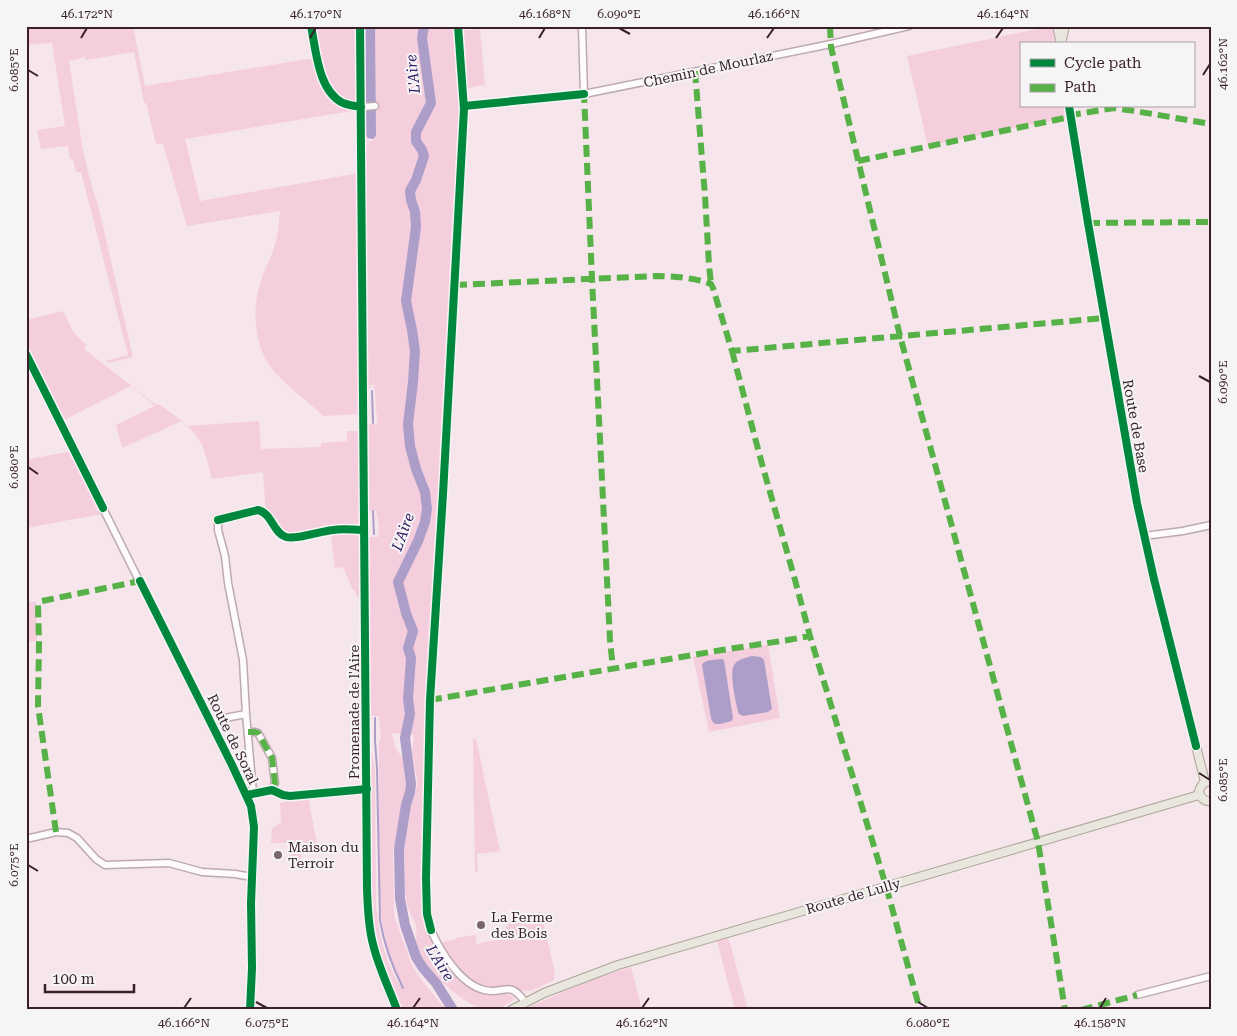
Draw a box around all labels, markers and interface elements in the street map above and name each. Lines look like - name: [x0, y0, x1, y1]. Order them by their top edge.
- text: 46.172°N: [61, 7, 113, 21]
- text: 46.170°N: [290, 7, 342, 21]
- text: 46.168°N: [519, 7, 571, 21]
- text: 6.090°E: [597, 7, 641, 21]
- text: 46.166°N: [748, 7, 800, 21]
- text: 46.164°N: [977, 7, 1029, 21]
- text: 46.162°N: [1216, 38, 1230, 90]
- legend: [1020, 42, 1194, 108]
- street label: Chemin de Mourlaz: [642, 47, 774, 91]
- text: 6.085°E: [7, 48, 21, 92]
- water label: L'Aire: [402, 53, 424, 95]
- text: Cycle path: [1064, 54, 1142, 72]
- text: Path: [1064, 78, 1097, 96]
- text: 6.090°E: [1216, 360, 1230, 404]
- street label: Route de Base: [1120, 378, 1152, 474]
- text: 6.080°E: [7, 445, 21, 489]
- water label: L'Aire: [388, 510, 418, 554]
- street label: Promenade de l'Aire: [346, 644, 362, 779]
- street label: Route de Soral: [204, 691, 262, 787]
- text: 6.085°E: [1216, 758, 1230, 802]
- place label: Maison du Terroir: [288, 839, 359, 871]
- text: 6.075°E: [7, 843, 21, 887]
- marker: Maison du Terroir: [272, 849, 284, 861]
- street label: Route de Lully: [804, 875, 903, 917]
- place label: La Ferme des Bois: [491, 909, 553, 941]
- marker: La Ferme des Bois: [475, 919, 487, 931]
- water label: L'Aire: [421, 941, 458, 985]
- scale bar: [45, 961, 134, 993]
- text: 100 m: [52, 970, 95, 988]
- text: 46.166°N: [158, 1016, 210, 1030]
- text: 6.075°E: [245, 1016, 289, 1030]
- text: 46.164°N: [387, 1016, 439, 1030]
- text: 46.162°N: [616, 1016, 668, 1030]
- text: 6.080°E: [906, 1016, 950, 1030]
- text: 46.158°N: [1074, 1016, 1126, 1030]

